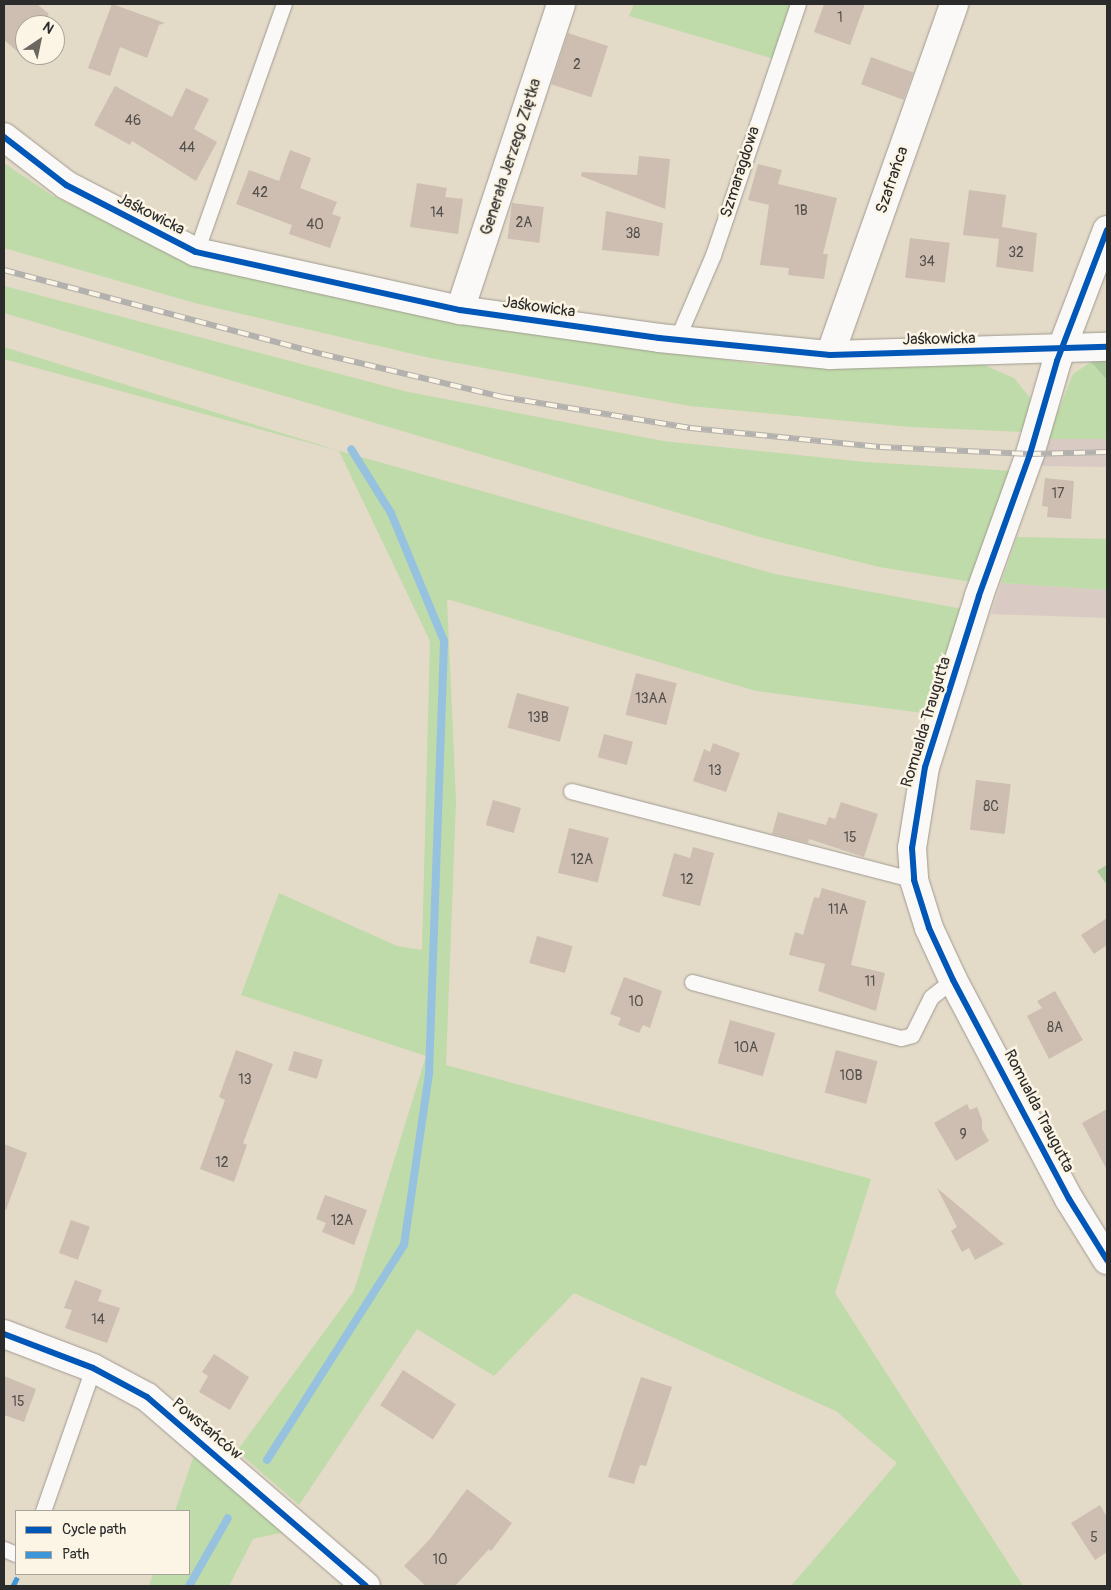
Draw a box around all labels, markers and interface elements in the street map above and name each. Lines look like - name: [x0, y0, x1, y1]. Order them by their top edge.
- house number: 1: [837, 10, 843, 26]
- north arrow: [15, 15, 65, 65]
- text: N: [39, 18, 57, 38]
- house number: 2: [573, 57, 581, 73]
- street label: Generała Jerzego Ziętka: [477, 76, 545, 238]
- house number: 46: [125, 113, 141, 129]
- street label: Szmaragdowa: [716, 124, 764, 220]
- house number: 44: [179, 140, 195, 156]
- street label: Szafrańca: [872, 144, 912, 216]
- house number: 42: [252, 185, 268, 201]
- street label: Jaśkowicka: [114, 189, 188, 239]
- house number: 1B: [794, 203, 808, 219]
- house number: 14: [430, 205, 444, 221]
- house number: 2A: [516, 215, 532, 231]
- house number: 40: [306, 217, 324, 233]
- house number: 38: [626, 226, 640, 242]
- house number: 32: [1008, 245, 1024, 261]
- house number: 34: [919, 254, 935, 270]
- street label: Jaśkowicka: [501, 292, 577, 322]
- street label: Jaśkowicka: [902, 329, 976, 349]
- house number: 17: [1052, 486, 1064, 502]
- street label: Romualda Traugutta: [897, 654, 955, 790]
- house number: 13AA: [635, 691, 667, 707]
- house number: 13B: [527, 710, 549, 726]
- house number: 13: [708, 763, 722, 779]
- house number: 8C: [983, 799, 999, 815]
- house number: 15: [843, 830, 857, 846]
- house number: 12A: [571, 852, 593, 868]
- house number: 12: [680, 872, 694, 888]
- house number: 11A: [828, 902, 848, 918]
- house number: 11: [865, 974, 875, 990]
- house number: 10: [628, 994, 644, 1010]
- house number: 8A: [1047, 1020, 1063, 1036]
- house number: 10A: [734, 1040, 758, 1056]
- street label: Romualda Traugutta: [1000, 1046, 1078, 1176]
- house number: 10B: [840, 1068, 862, 1084]
- house number: 13: [238, 1072, 252, 1088]
- house number: 9: [959, 1127, 967, 1143]
- house number: 12: [215, 1155, 229, 1171]
- house number: 12A: [331, 1213, 353, 1229]
- house number: 14: [91, 1312, 105, 1328]
- house number: 15: [11, 1394, 25, 1410]
- street label: Powstańców: [168, 1394, 246, 1464]
- legend: [15, 1510, 190, 1575]
- text: Cycle path: [62, 1520, 126, 1539]
- house number: 5: [1090, 1530, 1098, 1546]
- text: Path: [62, 1545, 89, 1564]
- house number: 10: [432, 1552, 448, 1568]

